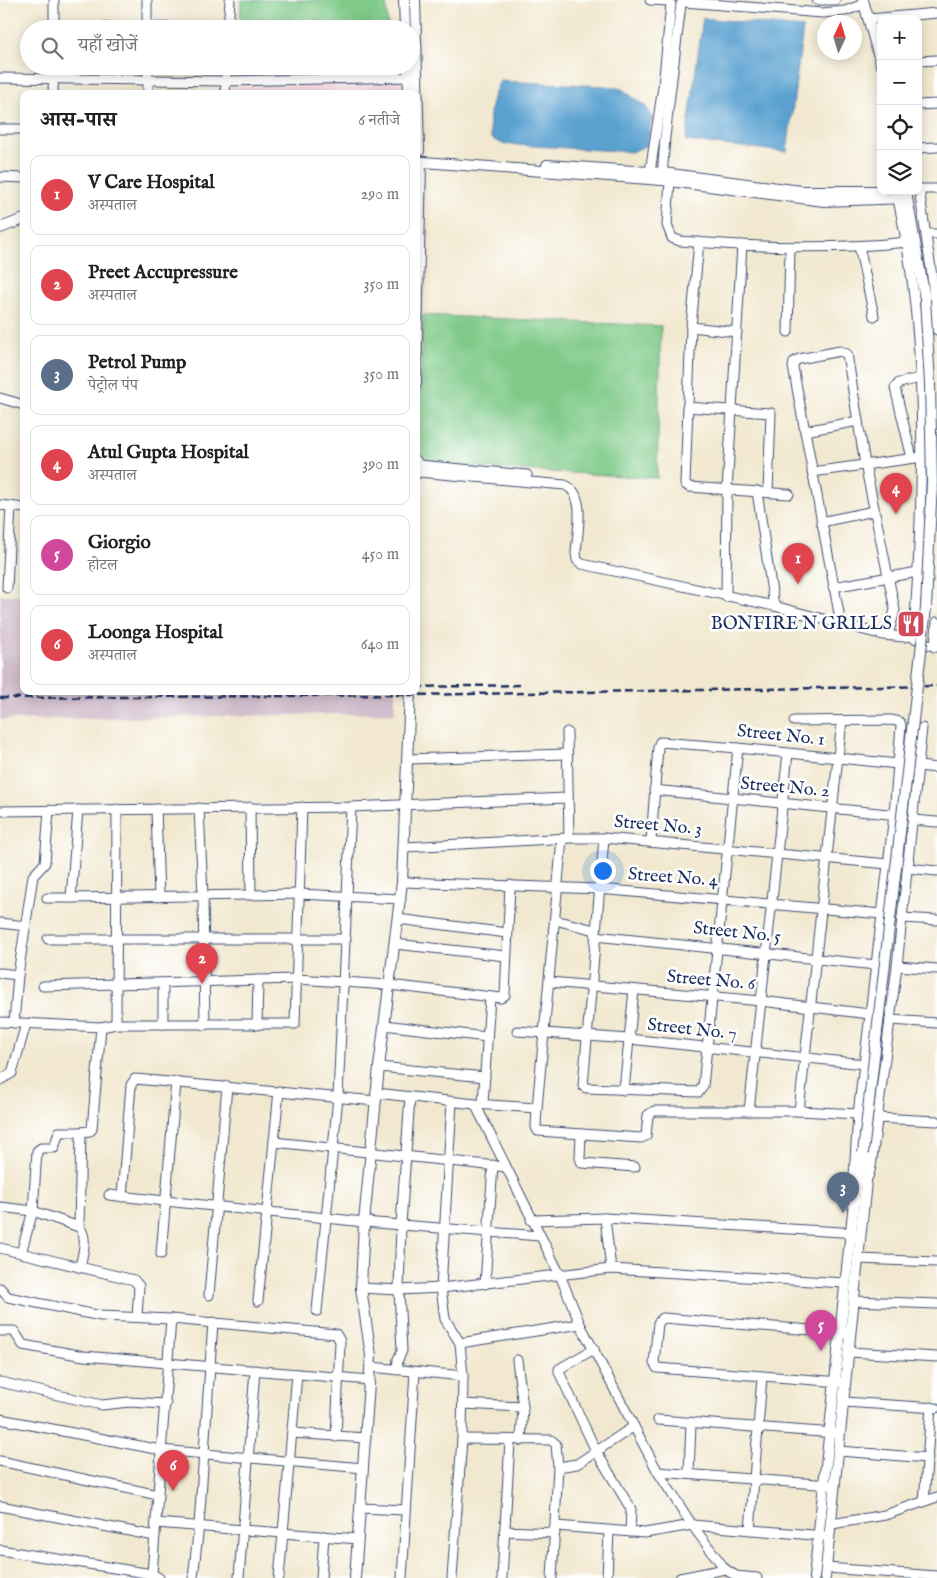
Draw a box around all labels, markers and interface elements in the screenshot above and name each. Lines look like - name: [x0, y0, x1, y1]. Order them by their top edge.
- north arrow: [817, 15, 862, 60]
- map controls: [877, 15, 922, 195]
- button: +: [877, 15, 922, 60]
- search box: [20, 20, 420, 75]
- icon: search: [38, 34, 66, 62]
- text: यहाँ खोजें: [78, 34, 138, 58]
- button: −: [877, 60, 922, 105]
- button: locate: [877, 105, 922, 150]
- text: आस-पास: [40, 107, 117, 134]
- text: 6 नतीजे: [358, 111, 400, 131]
- button: layers: [877, 150, 922, 195]
- text: V Care Hospital: [88, 171, 214, 195]
- text: 1: [54, 185, 60, 205]
- text: 290 m: [361, 185, 399, 205]
- text: अस्पताल: [88, 196, 137, 216]
- text: Preet Accupressure: [88, 261, 238, 285]
- text: 2: [53, 275, 61, 295]
- text: 350 m: [364, 275, 399, 295]
- text: अस्पताल: [88, 286, 137, 306]
- text: Petrol Pump: [88, 351, 186, 375]
- text: 3: [54, 365, 60, 385]
- text: 350 m: [364, 365, 399, 385]
- text: पेट्रोल पंप: [88, 376, 138, 396]
- text: Atul Gupta Hospital: [88, 441, 249, 465]
- text: 4: [53, 455, 61, 475]
- text: 390 m: [362, 455, 399, 475]
- text: अस्पताल: [88, 466, 137, 486]
- pin: 4: [880, 473, 912, 514]
- text: Giorgio: [88, 531, 151, 555]
- pin: 1: [782, 543, 814, 584]
- text: 5: [54, 545, 60, 565]
- text: 450 m: [362, 545, 399, 565]
- text: होटल: [88, 556, 117, 576]
- restaurant icon: BONFIRE N GRILLS: [896, 609, 926, 639]
- place label: BONFIRE N GRILLS: [711, 613, 892, 636]
- text: Loonga Hospital: [88, 621, 223, 645]
- text: 6: [54, 635, 60, 655]
- text: 640 m: [361, 635, 399, 655]
- text: अस्पताल: [88, 646, 137, 666]
- street label: Street No. 1: [736, 720, 826, 752]
- street label: Street No. 2: [739, 773, 831, 803]
- street label: Street No. 3: [613, 811, 703, 841]
- your location: [590, 858, 616, 884]
- street label: Street No. 4: [627, 863, 719, 893]
- street label: Street No. 5: [692, 917, 782, 949]
- pin: 2: [186, 943, 218, 984]
- street label: Street No. 6: [666, 966, 757, 996]
- street label: Street No. 7: [646, 1014, 738, 1046]
- pin: 3: [827, 1172, 859, 1213]
- pin: 5: [805, 1310, 837, 1351]
- pin: 6: [157, 1450, 189, 1491]

